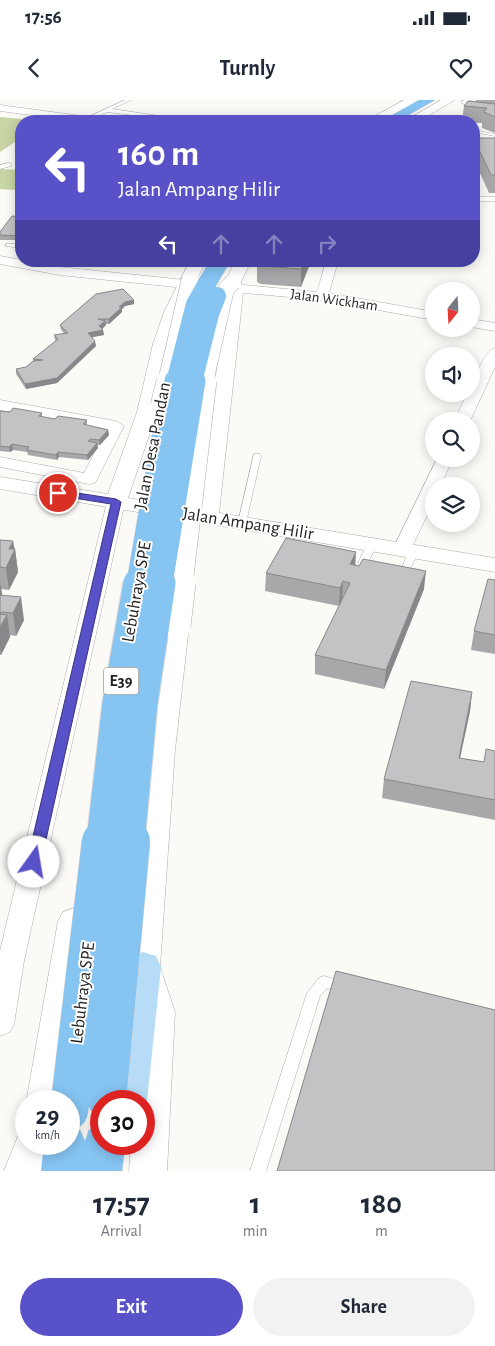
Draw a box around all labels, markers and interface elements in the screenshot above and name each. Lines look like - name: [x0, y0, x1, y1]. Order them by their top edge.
- text: 17:56: [25, 8, 62, 27]
- icon: back: [20, 54, 48, 82]
- icon: heart: [447, 54, 475, 82]
- text: Turnly: [220, 57, 275, 79]
- icon: left: [35, 135, 100, 200]
- text: 160 m: [118, 137, 199, 172]
- text: Jalan Ampang Hilir: [118, 178, 280, 200]
- icon: left: [154, 230, 182, 258]
- icon: ahead: [207, 230, 235, 258]
- icon: ahead: [260, 230, 288, 258]
- icon: right: [313, 230, 341, 258]
- north arrow: [425, 282, 480, 338]
- map controls: [425, 282, 480, 532]
- street label: Jalan Wickham: [289, 286, 379, 314]
- button: sound: [425, 347, 480, 402]
- street label: Jalan Desa Pandan: [132, 381, 174, 511]
- button: search: [425, 412, 480, 467]
- pin: [37, 472, 79, 514]
- button: layers: [425, 477, 480, 532]
- icon: arrive: [44, 479, 72, 507]
- street label: Jalan Ampang Hilir: [181, 505, 315, 543]
- street label: Lebuhraya SPE: [119, 540, 155, 644]
- road number: E39: [104, 668, 138, 694]
- position arrow: [7, 835, 59, 887]
- street label: Lebuhraya SPE: [68, 941, 98, 1045]
- speed limit sign: 30: [90, 1090, 155, 1155]
- text: 29: [36, 1104, 59, 1129]
- text: km/h: [35, 1129, 60, 1141]
- text: 17:57: [93, 1189, 150, 1219]
- text: 1: [250, 1189, 261, 1219]
- text: 180: [361, 1189, 402, 1219]
- text: Arrival: [101, 1223, 142, 1239]
- text: min: [243, 1223, 268, 1239]
- text: m: [375, 1223, 388, 1239]
- button: Exit: [20, 1278, 243, 1336]
- button: Share: [253, 1278, 475, 1336]

